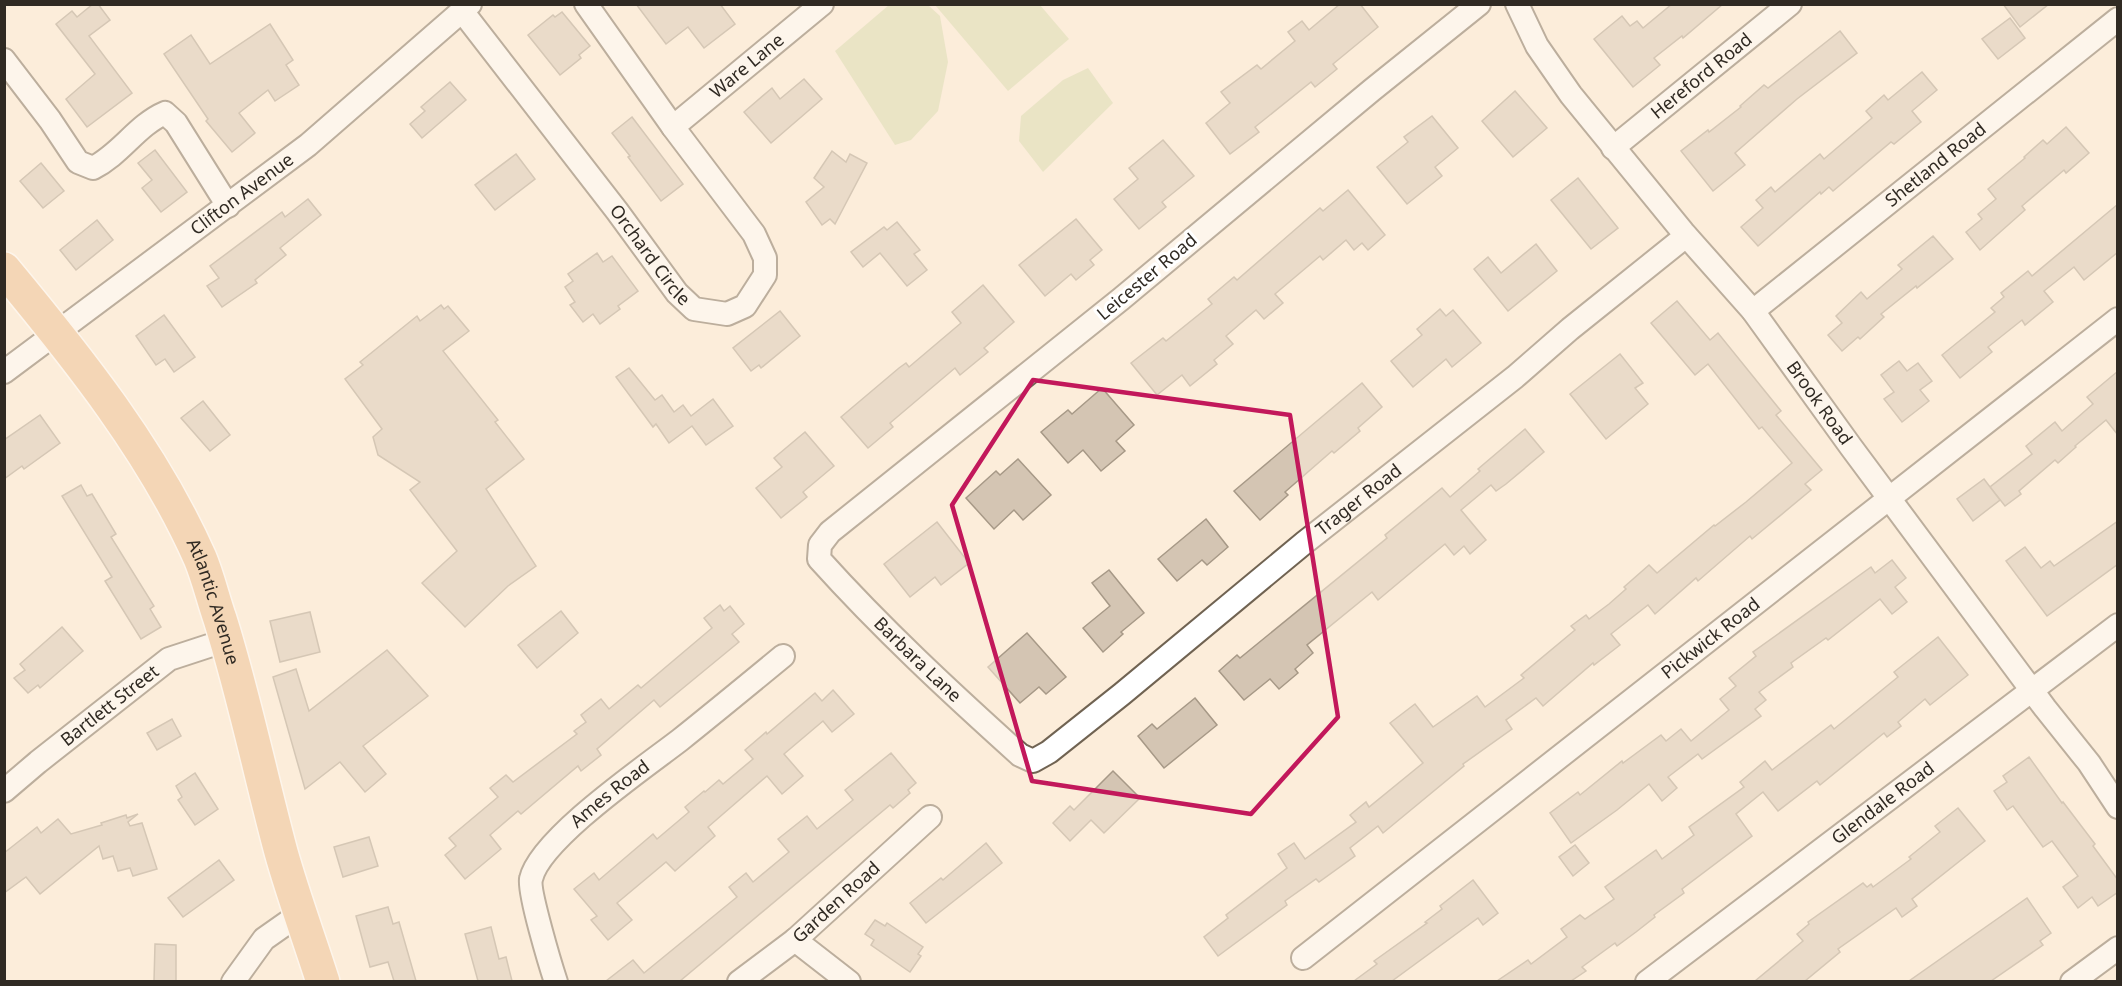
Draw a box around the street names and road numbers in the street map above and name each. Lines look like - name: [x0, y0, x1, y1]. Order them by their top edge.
- street label: Ware Lane: [704, 27, 788, 103]
- street label: Hereford Road: [1645, 27, 1756, 124]
- street label: Shetland Road: [1880, 116, 1990, 212]
- street label: Clifton Avenue: [185, 147, 298, 240]
- street label: Orchard Circle: [605, 199, 696, 310]
- street label: Leicester Road: [1091, 227, 1201, 325]
- street label: Brook Road: [1782, 356, 1858, 449]
- street label: Trager Road: [1310, 458, 1406, 540]
- street label: Atlantic Avenue: [182, 534, 246, 667]
- street label: Pickwick Road: [1656, 591, 1764, 684]
- street label: Barbara Lane: [869, 611, 967, 707]
- street label: Bartlett Street: [55, 658, 164, 751]
- street label: Ames Road: [565, 754, 654, 832]
- street label: Glendale Road: [1826, 756, 1939, 849]
- street label: Garden Road: [787, 855, 885, 948]

